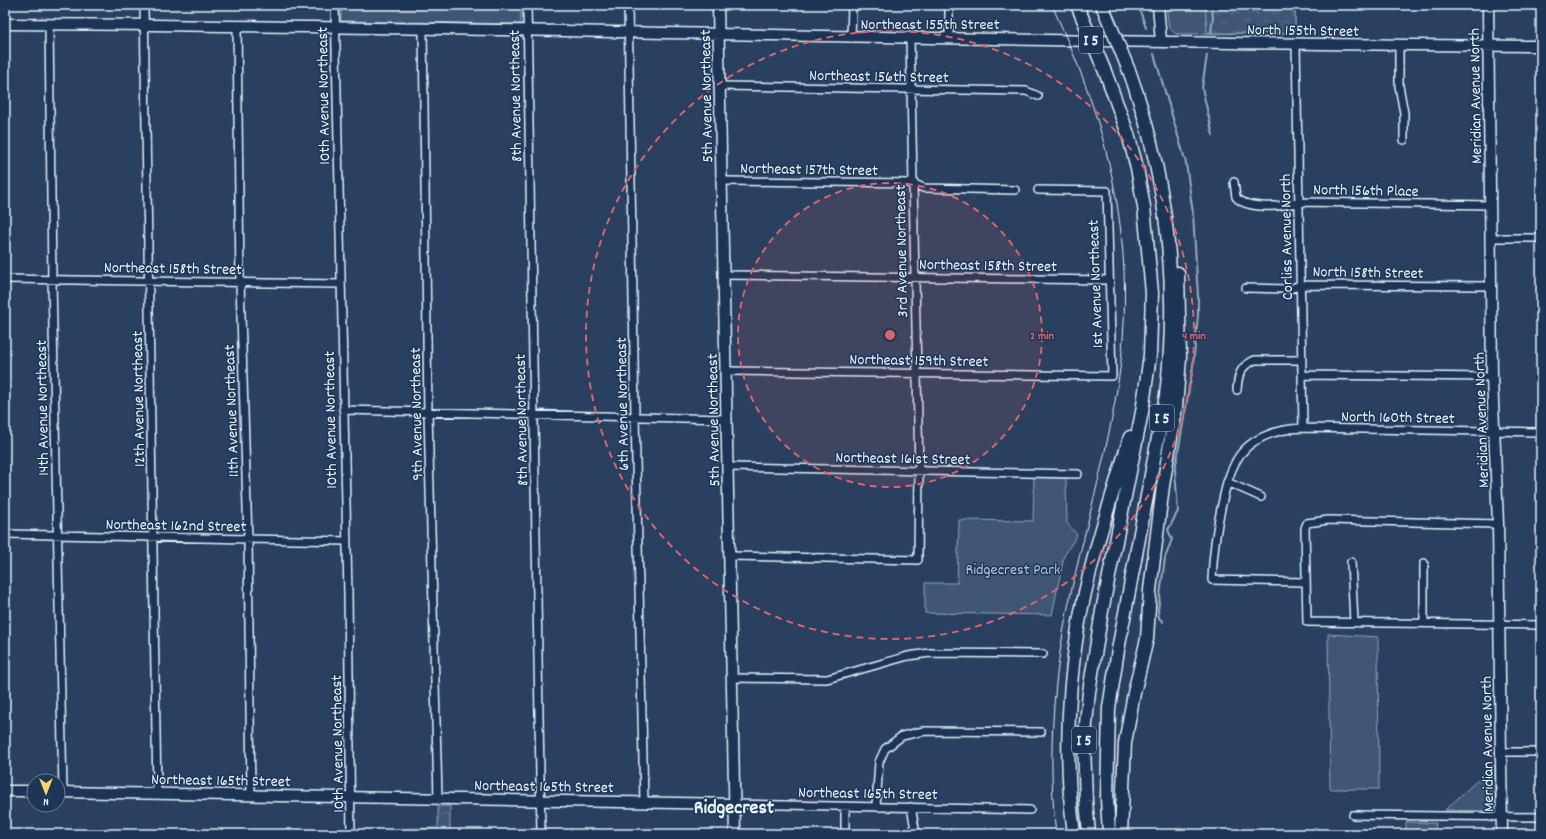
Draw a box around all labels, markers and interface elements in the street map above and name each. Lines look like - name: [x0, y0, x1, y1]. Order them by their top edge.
- street label: Northeast 155th Street: [860, 14, 1000, 37]
- street label: North 155th Street: [1247, 19, 1359, 44]
- street label: 10th Avenue Northeast: [312, 27, 337, 165]
- road number: I 5: [1079, 27, 1103, 53]
- street label: Meridian Avenue North: [1464, 28, 1489, 164]
- street label: 5th Avenue Northeast: [695, 29, 720, 163]
- street label: 8th Avenue Northeast: [504, 30, 529, 162]
- street label: Northeast 156th Street: [809, 65, 949, 90]
- street label: Northeast 157th Street: [740, 158, 878, 183]
- street label: Corliss Avenue North: [1275, 174, 1300, 300]
- street label: North 156th Place: [1313, 179, 1419, 204]
- street label: 3rd Avenue Northeast: [890, 184, 915, 318]
- street label: 1st Avenue Northeast: [1083, 219, 1110, 349]
- street label: Northeast 158th Street: [919, 254, 1057, 279]
- street label: Northeast 158th Street: [104, 257, 242, 282]
- street label: North 158th Street: [1312, 261, 1424, 286]
- centre of rings: [883, 328, 897, 342]
- text: 2 min: [1030, 328, 1054, 345]
- text: 4 min: [1182, 328, 1206, 345]
- street label: 12th Avenue Northeast: [127, 331, 152, 467]
- street label: 6th Avenue Northeast: [611, 337, 636, 471]
- street label: 14th Avenue Northeast: [31, 340, 56, 476]
- street label: 11th Avenue Northeast: [219, 344, 246, 478]
- street label: 9th Avenue Northeast: [405, 347, 430, 481]
- street label: Northeast 159th Street: [849, 349, 989, 374]
- street label: 10th Avenue Northeast: [319, 351, 344, 489]
- street label: Meridian Avenue North: [1469, 352, 1496, 488]
- street label: 5th Avenue Northeast: [702, 353, 727, 487]
- street label: 8th Avenue Northeast: [510, 354, 535, 486]
- road number: I 5: [1150, 405, 1174, 431]
- street label: North 160th Street: [1341, 406, 1455, 431]
- street label: Northeast 161st Street: [835, 447, 971, 472]
- street label: Northeast 162nd Street: [105, 514, 247, 539]
- park label: Ridgecrest Park: [965, 559, 1061, 582]
- street label: 10th Avenue Northeast: [326, 675, 351, 813]
- street label: Meridian Avenue North: [1476, 676, 1501, 812]
- road number: I 5: [1072, 727, 1096, 753]
- street label: Northeast 165th Street: [151, 769, 291, 794]
- north arrow: [26, 773, 66, 813]
- street label: Northeast 165th Street: [474, 775, 614, 800]
- street label: Northeast 165th Street: [798, 782, 938, 807]
- text: N: [43, 793, 49, 809]
- district label: Ridgecrest: [694, 795, 775, 823]

